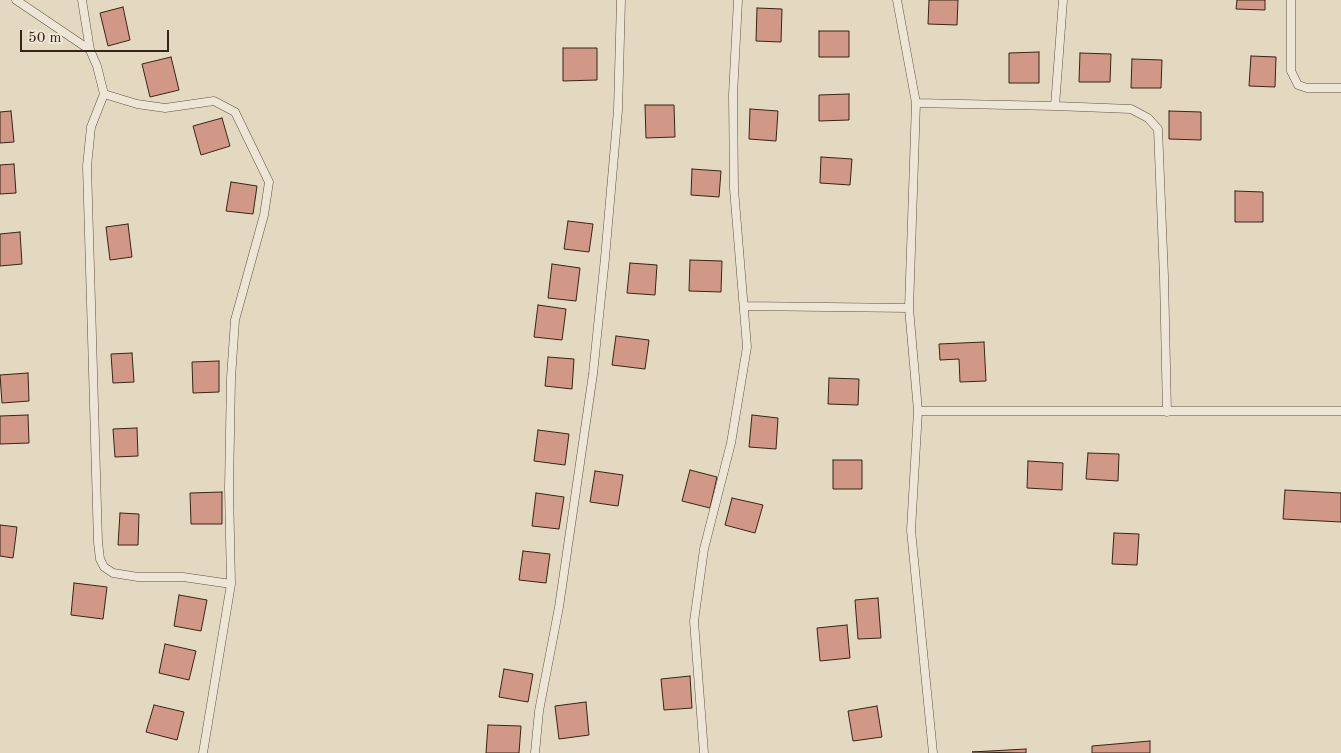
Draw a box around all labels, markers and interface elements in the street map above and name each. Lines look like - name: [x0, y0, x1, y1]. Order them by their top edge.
- scale bar: [22, 20, 171, 52]
- text: 50 m: [28, 31, 62, 46]

